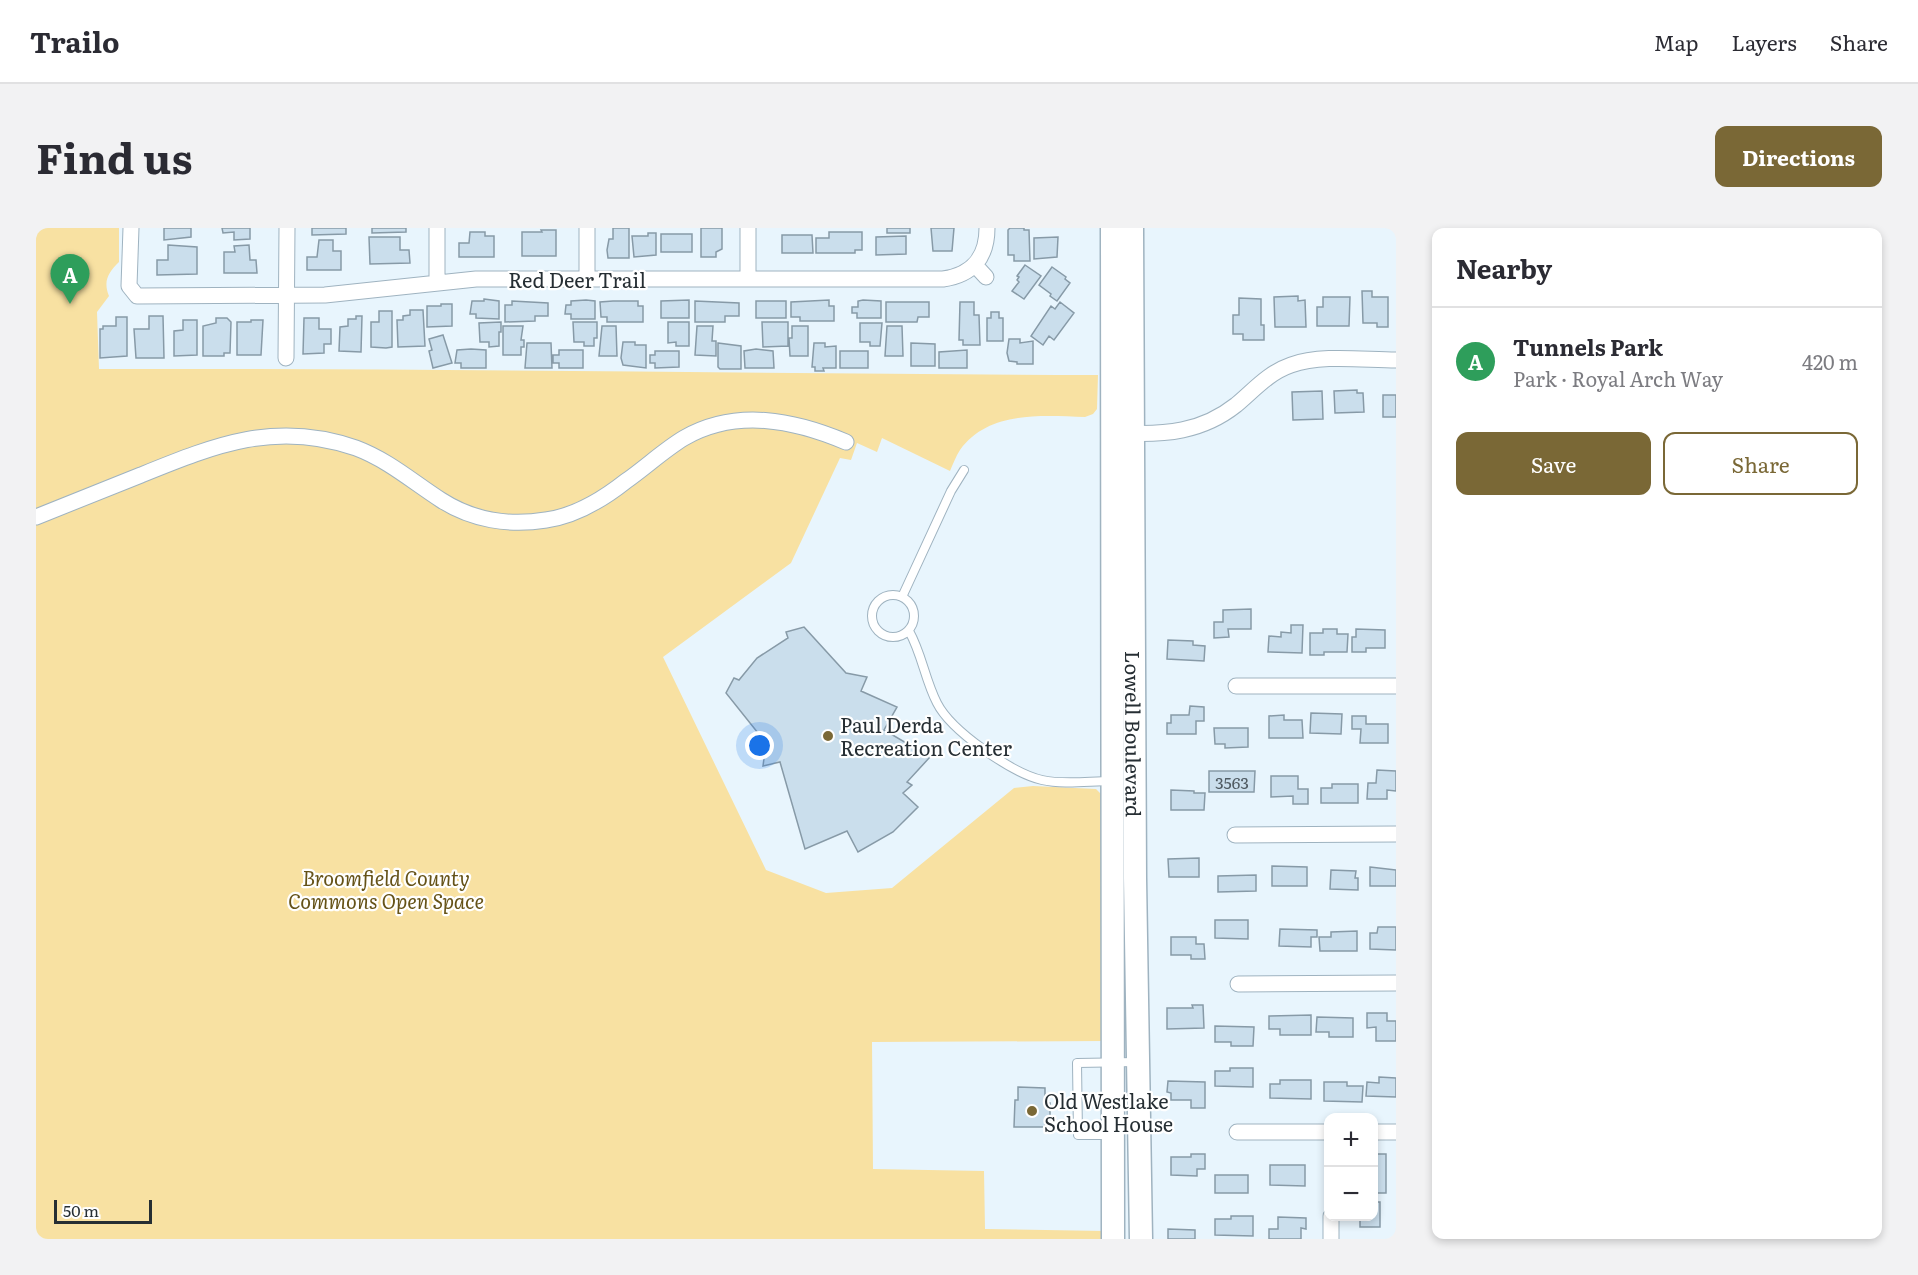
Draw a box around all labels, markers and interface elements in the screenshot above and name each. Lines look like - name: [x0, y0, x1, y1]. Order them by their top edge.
- text: Trailo: [30, 20, 119, 62]
- text: Map: [1654, 26, 1699, 57]
- text: Layers: [1732, 26, 1797, 57]
- text: Share: [1830, 26, 1888, 57]
- text: Find us: [36, 125, 193, 187]
- button: Directions: [1715, 126, 1882, 187]
- text: Nearby: [1456, 248, 1552, 287]
- pin: A: [51, 254, 90, 304]
- street label: Red Deer Trail: [508, 264, 646, 294]
- text: Tunnels Park: [1513, 330, 1663, 363]
- text: A: [1468, 346, 1483, 376]
- text: 420 m: [1802, 346, 1858, 376]
- text: Park · Royal Arch Way: [1513, 363, 1723, 393]
- button: Save: [1456, 432, 1651, 495]
- button: Share: [1663, 432, 1858, 495]
- street label: Lowell Boulevard: [1119, 651, 1150, 817]
- place label: Paul Derda Recreation Center: [840, 709, 1013, 762]
- marker: Paul Derda Recreation Center: [821, 729, 835, 743]
- your location: [745, 731, 774, 760]
- house number: 3563: [1215, 770, 1249, 794]
- park label: Broomfield County Commons Open Space: [288, 862, 484, 915]
- place label: Old Westlake School House: [1044, 1085, 1173, 1138]
- marker: Old Westlake School House: [1025, 1104, 1039, 1118]
- map controls: [1324, 1113, 1378, 1221]
- button: +: [1324, 1113, 1378, 1167]
- button: −: [1324, 1167, 1378, 1221]
- scale bar: [54, 1197, 152, 1224]
- text: 50 m: [63, 1198, 99, 1222]

